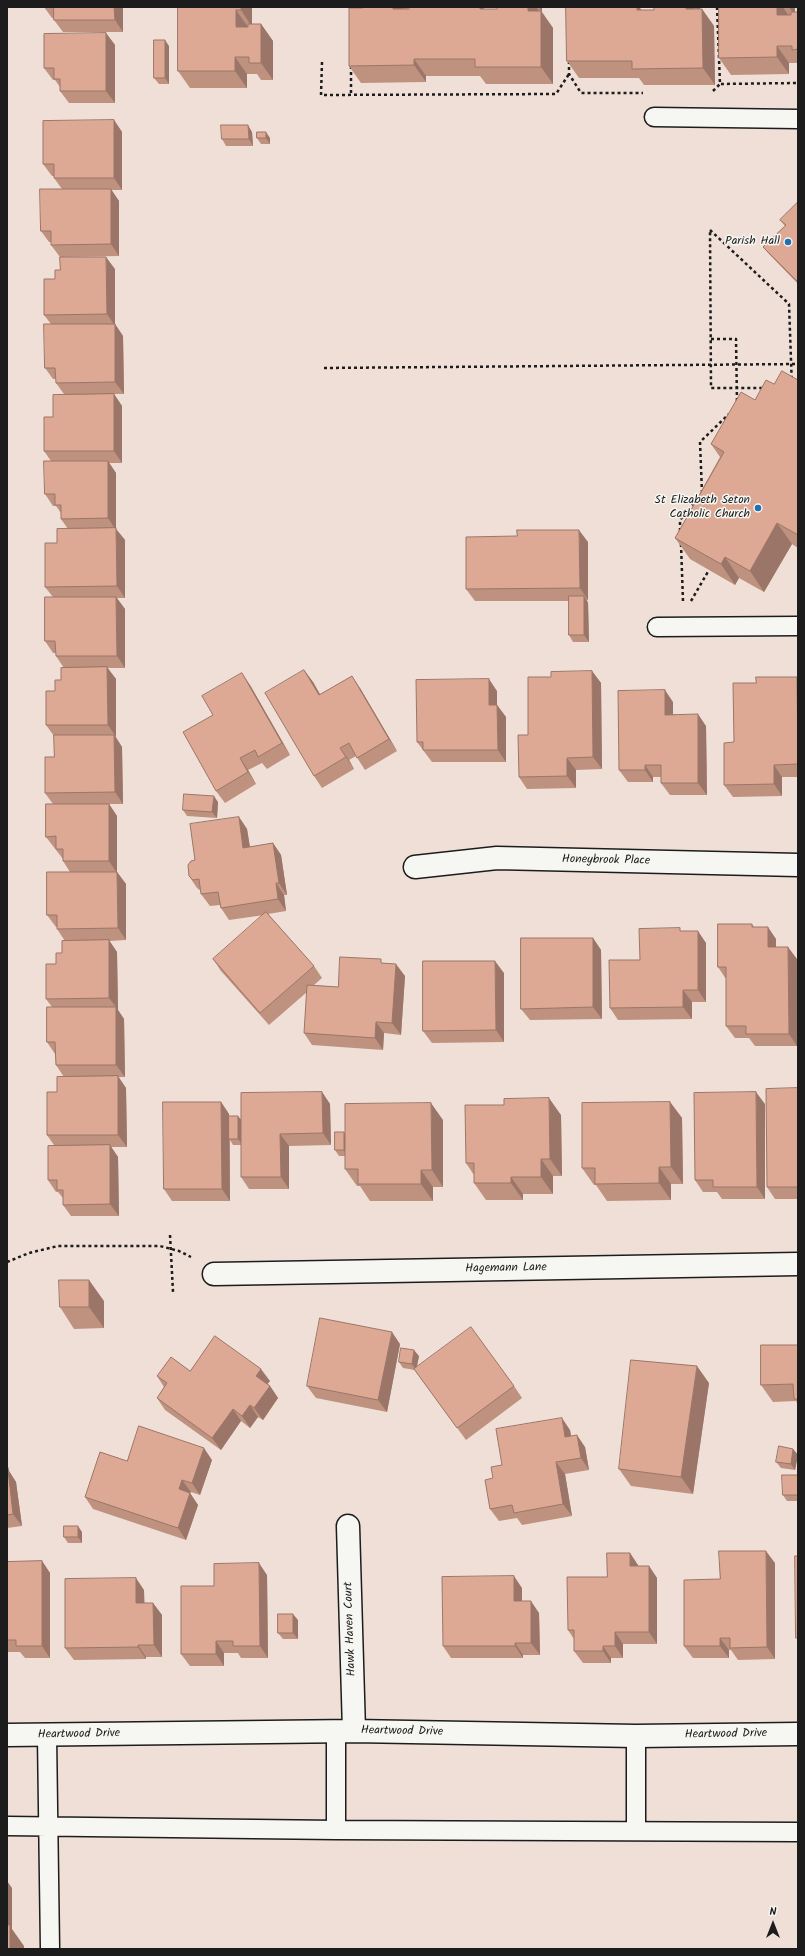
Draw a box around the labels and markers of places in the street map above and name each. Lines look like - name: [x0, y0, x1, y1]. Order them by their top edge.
- place label: Parish Hall: [725, 235, 780, 249]
- marker: Parish Hall: [783, 237, 793, 247]
- place label: St Elizabeth Seton Catholic Church: [655, 494, 750, 522]
- marker: St Elizabeth Seton Catholic Church: [753, 503, 763, 513]

